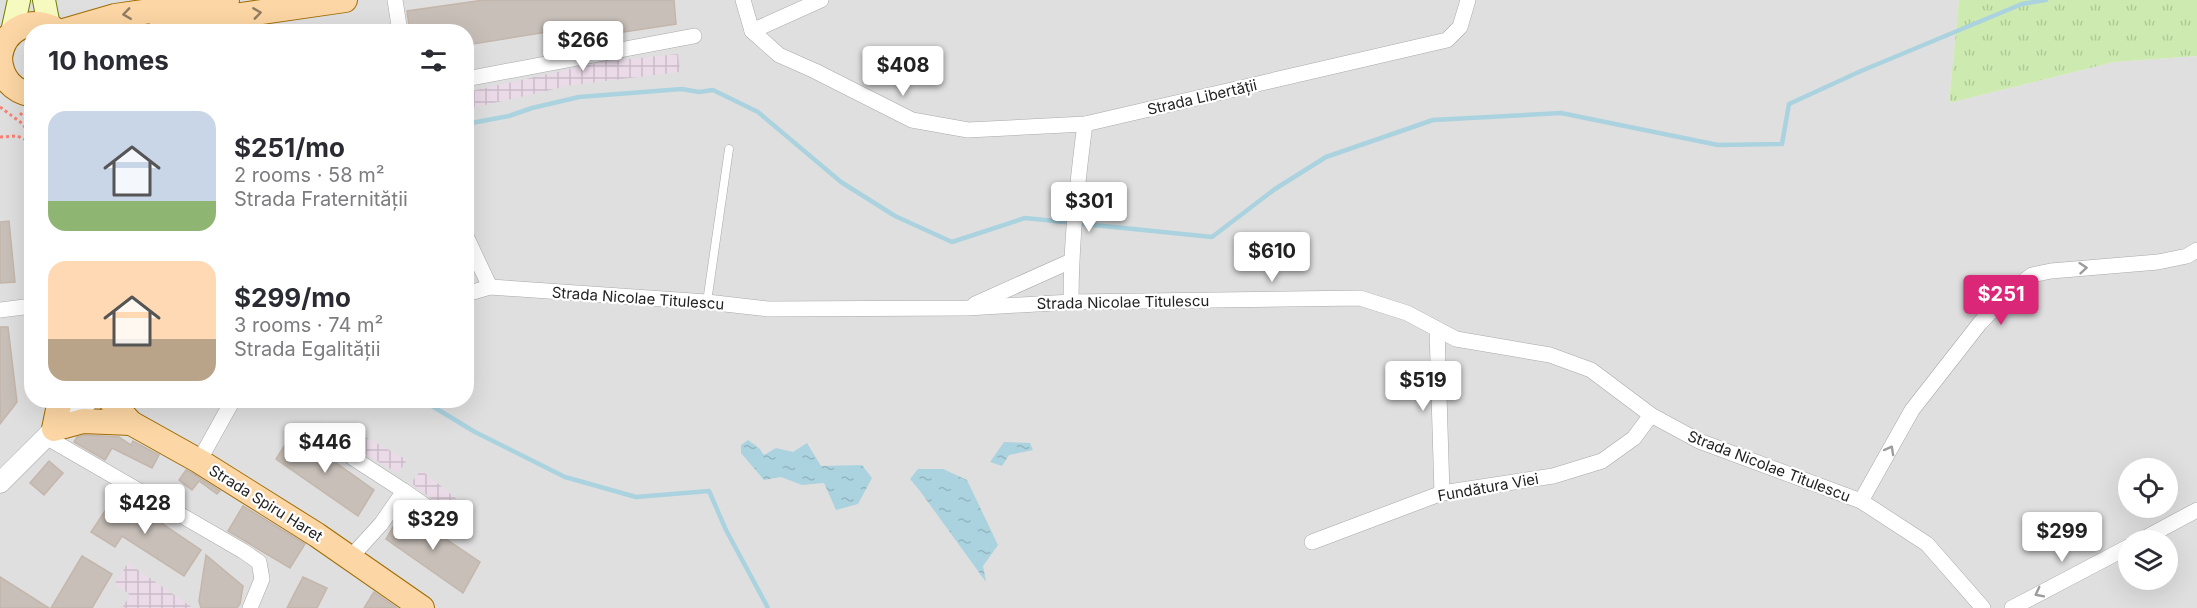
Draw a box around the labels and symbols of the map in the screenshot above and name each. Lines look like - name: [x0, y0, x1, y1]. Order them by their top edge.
- one-way arrow: [252, 7, 261, 19]
- one-way arrow: [123, 8, 132, 20]
- pin: $266: [547, 21, 619, 72]
- pin: $408: [867, 46, 939, 97]
- street label: Strada Libertății: [1145, 75, 1259, 119]
- pin: $301: [1053, 182, 1125, 233]
- pin: $610: [1236, 232, 1308, 283]
- one-way arrow: [2078, 262, 2087, 275]
- pin: $251: [1965, 275, 2037, 326]
- street label: Strada Nicolae Titulescu: [551, 282, 725, 314]
- street label: Strada Nicolae Titulescu: [1036, 291, 1210, 313]
- pin: $519: [1387, 361, 1459, 412]
- pin: $446: [289, 423, 361, 474]
- street label: Strada Nicolae Titulescu: [1685, 426, 1853, 506]
- one-way arrow: [1882, 446, 1894, 456]
- street label: Strada Spiru Haret: [206, 460, 326, 546]
- street label: Fundătura Viei: [1436, 469, 1540, 505]
- pin: $428: [109, 484, 181, 535]
- pin: $329: [397, 500, 469, 551]
- pin: $299: [2026, 512, 2098, 563]
- one-way arrow: [2035, 586, 2046, 597]

